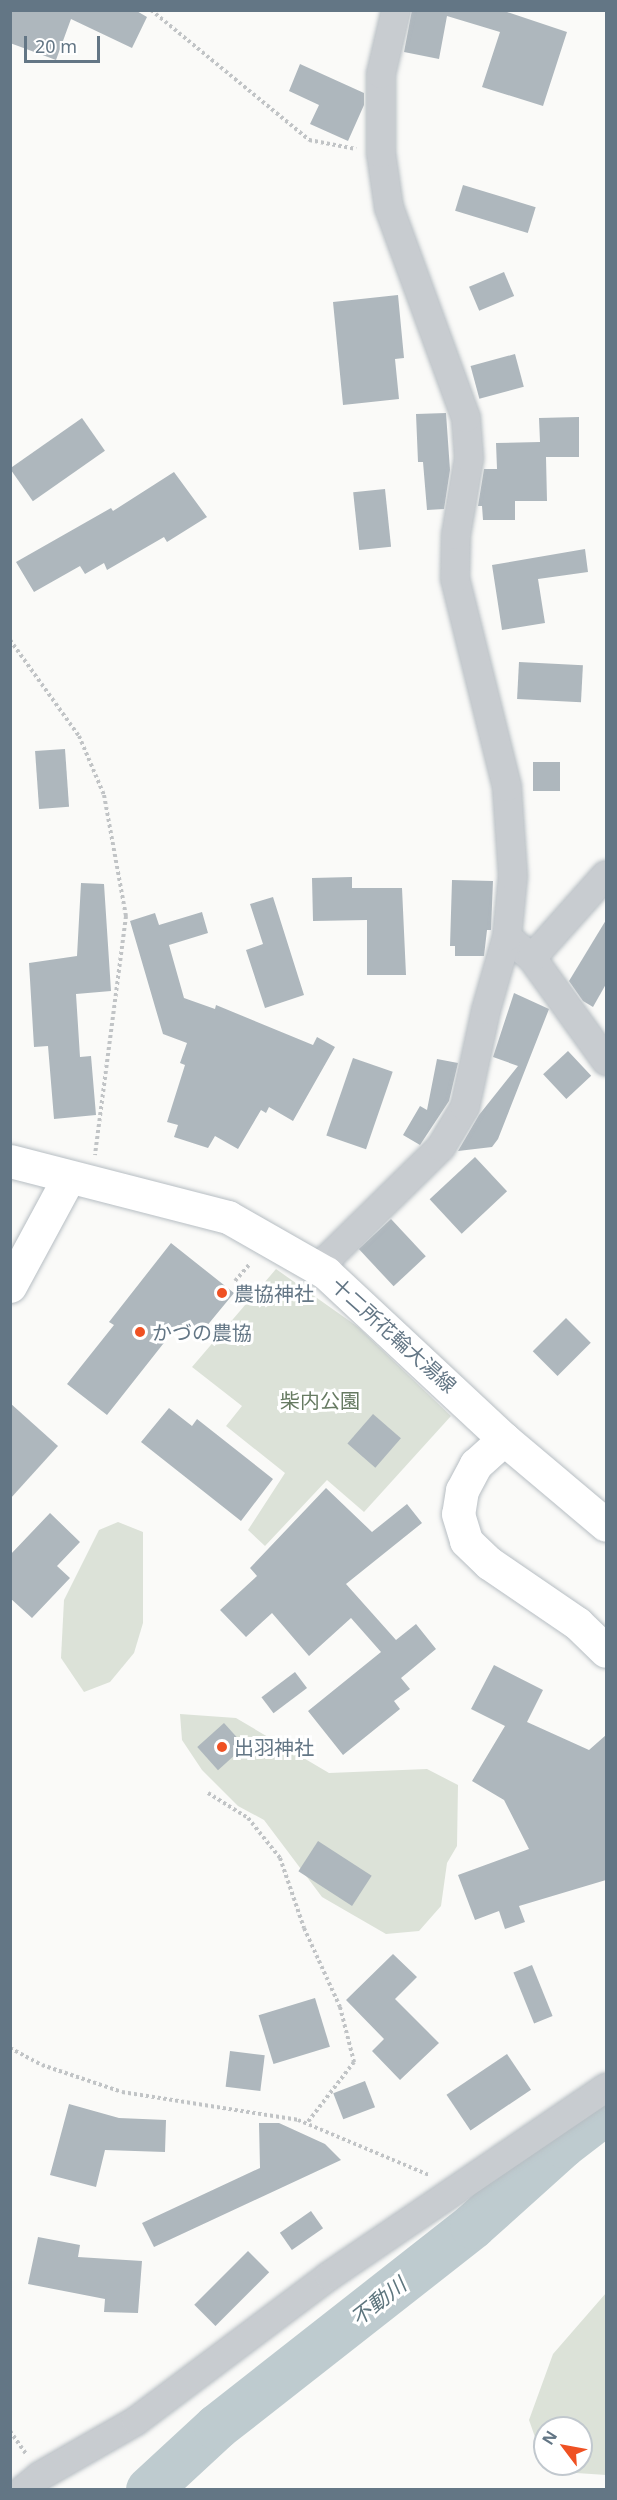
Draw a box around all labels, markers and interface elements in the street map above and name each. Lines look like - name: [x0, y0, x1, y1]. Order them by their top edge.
- scale bar: [27, 24, 104, 62]
- text: 20 m: [35, 34, 77, 58]
- street label: 十二所花輪大湯線: [327, 1273, 461, 1397]
- place label: 農協神社: [234, 1281, 314, 1305]
- marker: 農協神社: [215, 1286, 229, 1300]
- place label: かづの農協: [152, 1320, 252, 1344]
- marker: かづの農協: [133, 1325, 147, 1339]
- park label: 柴内公園: [280, 1388, 360, 1412]
- place label: 出羽神社: [234, 1735, 314, 1759]
- marker: 出羽神社: [215, 1740, 229, 1754]
- water label: 不動川: [345, 2272, 411, 2330]
- north arrow: [533, 2416, 593, 2476]
- text: N: [537, 2426, 562, 2449]

